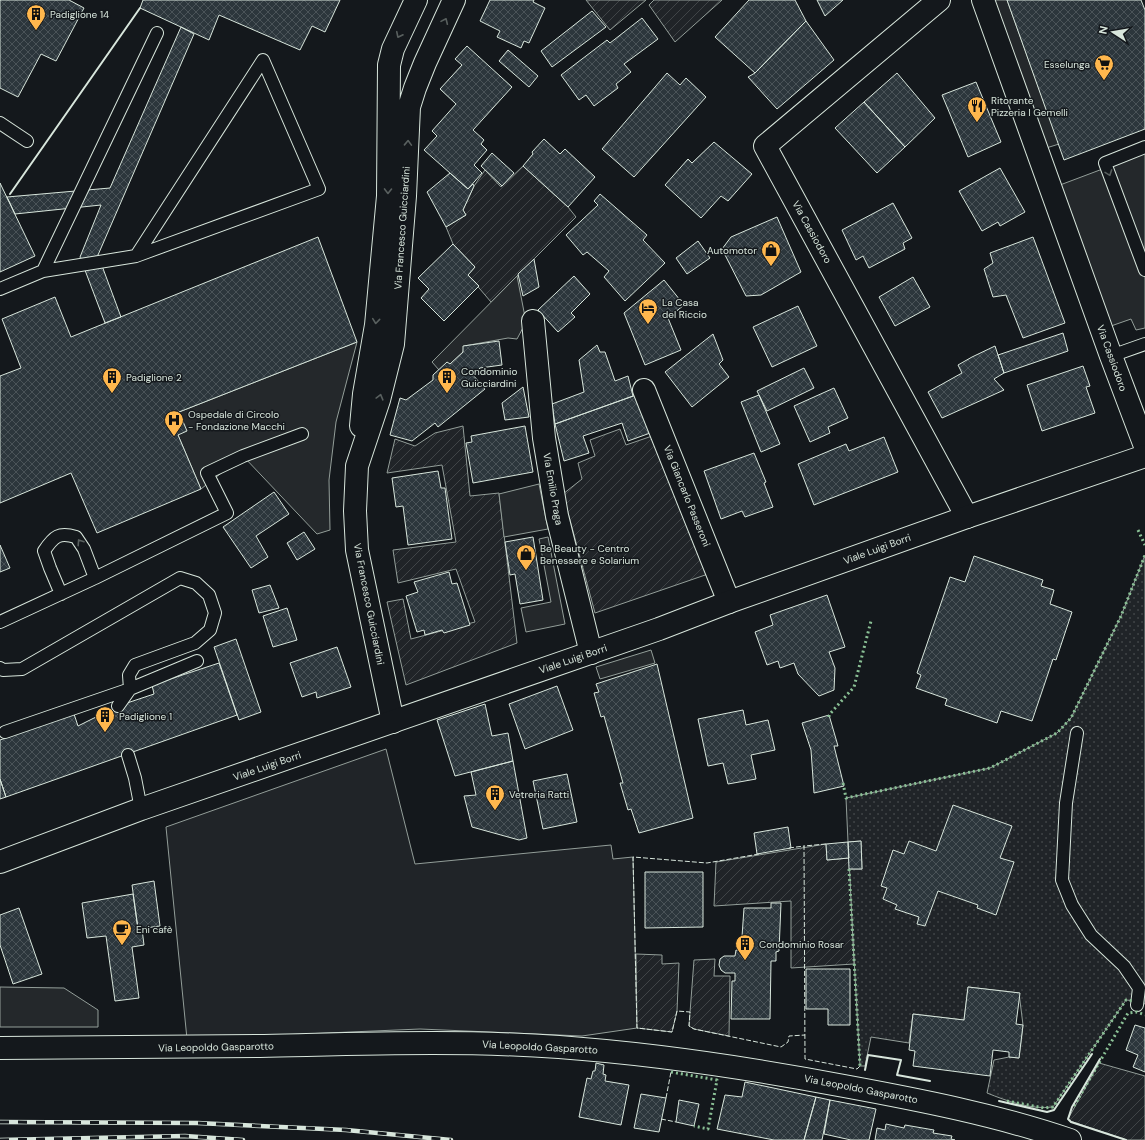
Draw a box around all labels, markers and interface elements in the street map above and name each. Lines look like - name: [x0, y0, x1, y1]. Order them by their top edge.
- building icon: Padiglione 14: [25, 3, 47, 31]
- place label: Padiglione 14: [50, 8, 109, 21]
- north arrow: [1093, 12, 1133, 52]
- one-way arrow: [440, 17, 448, 25]
- text: N: [1096, 25, 1111, 35]
- one-way arrow: [396, 31, 404, 38]
- supermarket icon: Esselunga: [1093, 53, 1115, 81]
- place label: Esselunga: [1044, 58, 1090, 71]
- place label: Ritorante Pizzeria I Gemelli: [991, 94, 1068, 119]
- restaurant icon: Ritorante Pizzeria I Gemelli: [966, 95, 988, 123]
- one-way arrow: [403, 140, 412, 146]
- street label: Via Francesco Guicciardini: [391, 166, 413, 290]
- one-way arrow: [1104, 169, 1112, 176]
- one-way arrow: [384, 188, 392, 194]
- street label: Via Cassiodoro: [789, 198, 835, 266]
- shop icon: Automotor: [760, 239, 782, 267]
- place label: Automotor: [707, 244, 757, 257]
- place label: La Casa del Riccio: [662, 296, 707, 321]
- hotel icon: La Casa del Riccio: [637, 297, 659, 325]
- one-way arrow: [372, 318, 381, 324]
- street label: Via Cassiodoro: [1094, 323, 1130, 393]
- place label: Condominio Guicciardini: [461, 365, 517, 390]
- building icon: Padiglione 2: [101, 366, 123, 394]
- building icon: Condominio Guicciardini: [436, 366, 458, 394]
- place label: Padiglione 2: [126, 371, 182, 384]
- one-way arrow: [375, 394, 383, 400]
- place label: Ospedale di Circolo - Fondazione Macchi: [188, 408, 285, 433]
- hospital icon: Ospedale di Circolo - Fondazione Macchi: [163, 409, 185, 437]
- street label: Via Giancarlo Passeroni: [661, 443, 713, 549]
- street label: Via Emilio Praga: [540, 452, 566, 526]
- street label: Viale Luigi Borri: [841, 531, 913, 567]
- one-way arrow: [77, 540, 84, 547]
- street label: Via Francesco Guicciardini: [351, 542, 387, 666]
- place label: Be Beauty - Centro Benessere e Solarium: [540, 542, 639, 567]
- shop icon: Be Beauty - Centro Benessere e Solarium: [515, 543, 537, 571]
- street label: Viale Luigi Borri: [537, 641, 609, 677]
- building icon: Padiglione 1: [94, 705, 116, 733]
- place label: Padiglione 1: [119, 710, 172, 723]
- street label: Viale Luigi Borri: [231, 748, 303, 784]
- building icon: Vetreria Ratti: [484, 783, 506, 811]
- place label: Vetreria Ratti: [509, 788, 569, 801]
- cafe icon: Eni cafè: [111, 918, 133, 946]
- place label: Eni cafè: [136, 923, 173, 936]
- building icon: Condominio Rosar: [734, 933, 756, 961]
- place label: Condominio Rosar: [759, 938, 844, 951]
- street label: Via Leopoldo Gasparotto: [482, 1037, 598, 1057]
- street label: Via Leopoldo Gasparotto: [158, 1039, 274, 1055]
- street label: Via Leopoldo Gasparotto: [803, 1072, 919, 1106]

